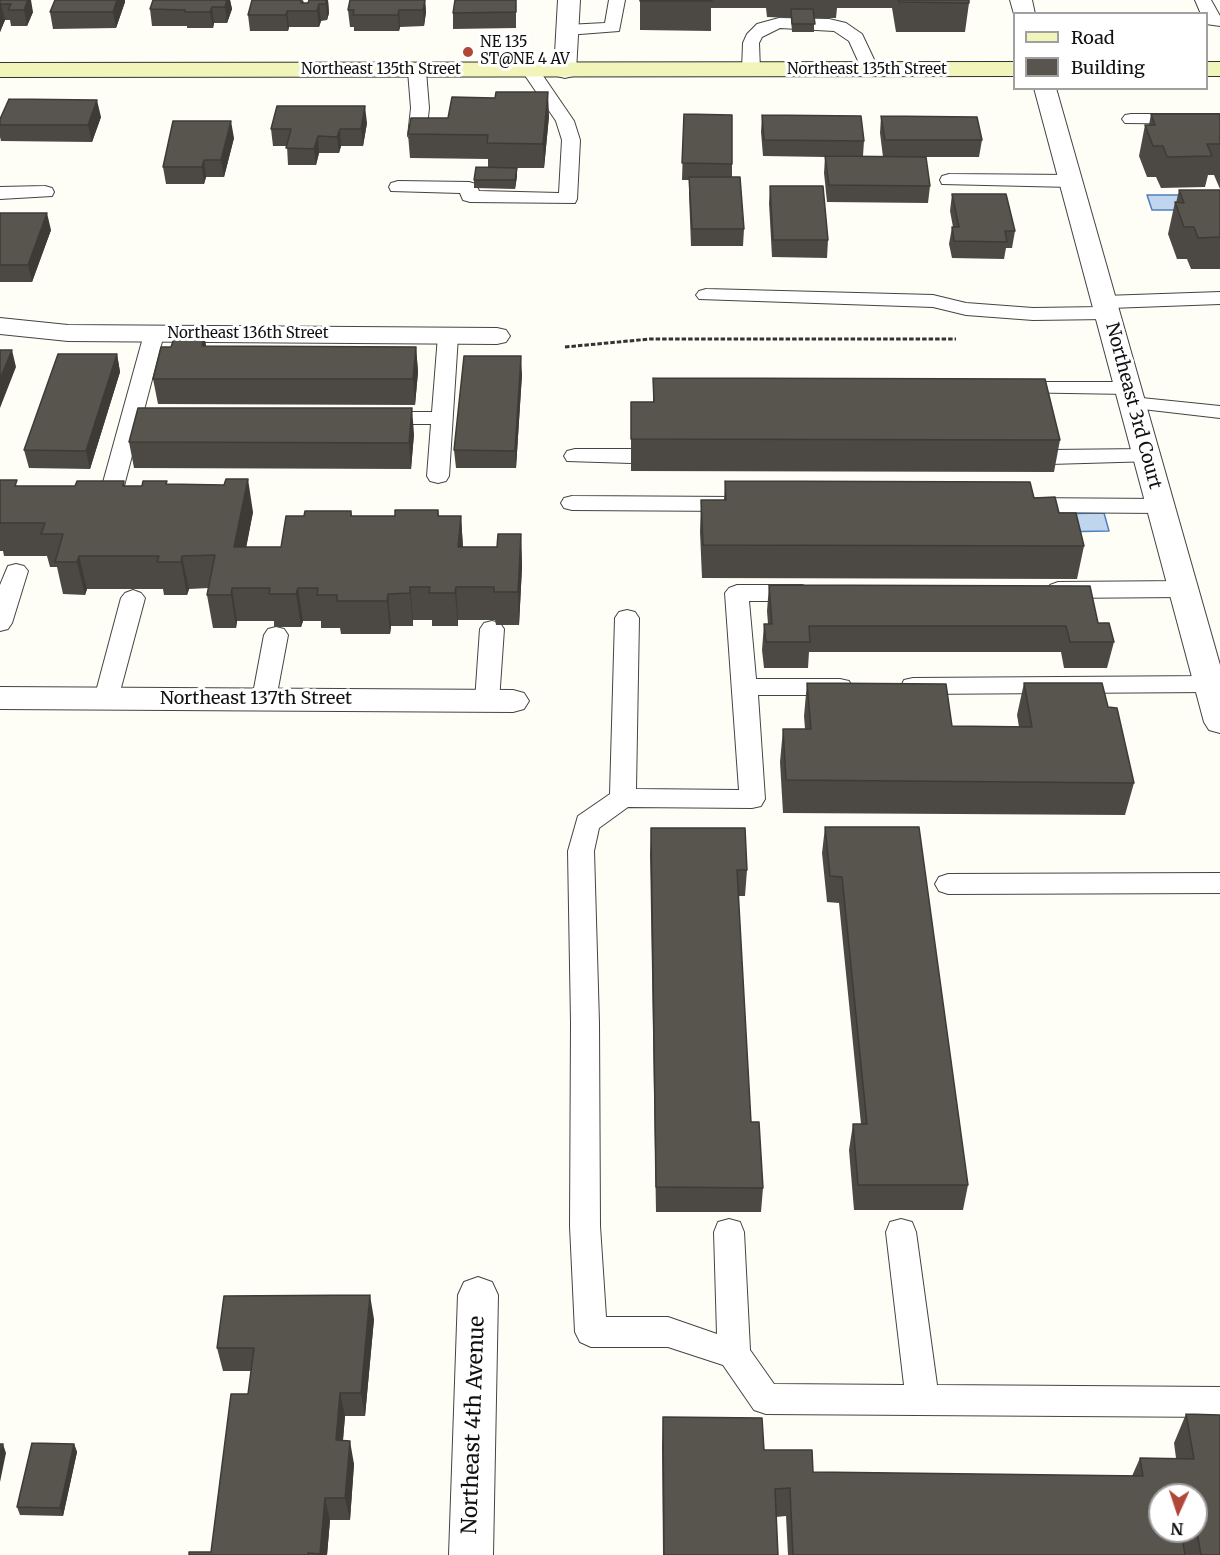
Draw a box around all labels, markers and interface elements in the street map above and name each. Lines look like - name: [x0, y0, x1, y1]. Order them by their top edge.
- legend: [1013, 12, 1208, 90]
- text: Road: [1071, 26, 1115, 49]
- place label: NE 135 ST@NE 4 AV: [480, 34, 570, 69]
- marker: NE 135 ST@NE 4 AV: [461, 45, 475, 59]
- text: Building: [1071, 56, 1145, 79]
- street label: Northeast 135th Street: [301, 61, 461, 79]
- street label: Northeast 135th Street: [787, 61, 947, 79]
- street label: Northeast 3rd Court: [1100, 320, 1166, 492]
- street label: Northeast 136th Street: [167, 325, 329, 343]
- street label: Northeast 137th Street: [160, 688, 352, 710]
- street label: Northeast 4th Avenue: [458, 1315, 490, 1535]
- north arrow: [1148, 1483, 1208, 1543]
- text: N: [1170, 1519, 1184, 1539]

